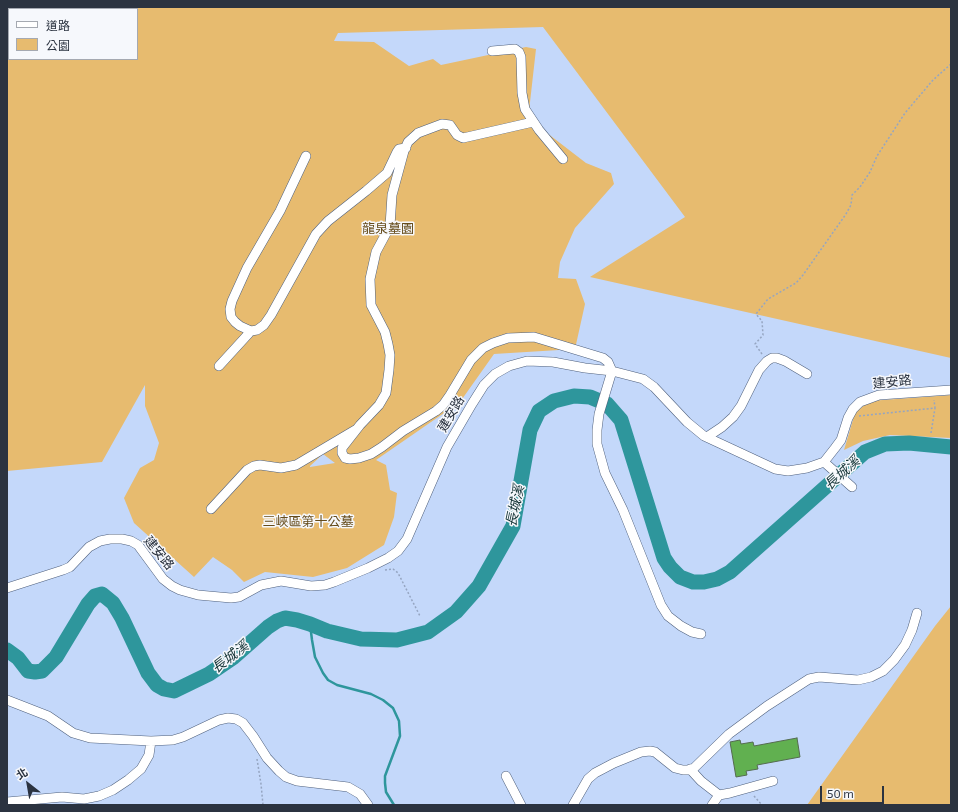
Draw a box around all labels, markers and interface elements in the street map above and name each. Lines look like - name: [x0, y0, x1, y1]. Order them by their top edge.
- legend: [8, 8, 138, 60]
- text: 道路: [46, 18, 70, 32]
- text: 公園: [46, 38, 70, 52]
- park label: 龍泉墓園: [362, 221, 414, 237]
- street label: 建安路: [872, 372, 912, 392]
- street label: 建安路: [434, 393, 468, 435]
- water label: 長城溪: [821, 453, 863, 493]
- water label: 長城溪: [502, 484, 528, 528]
- park label: 三峽區第十公墓: [263, 514, 353, 530]
- street label: 建安路: [140, 533, 178, 573]
- water label: 長城溪: [208, 637, 252, 677]
- north arrow: [8, 764, 48, 804]
- text: 北: [13, 765, 30, 782]
- scale bar: [822, 778, 886, 804]
- text: 50 m: [827, 786, 854, 800]

